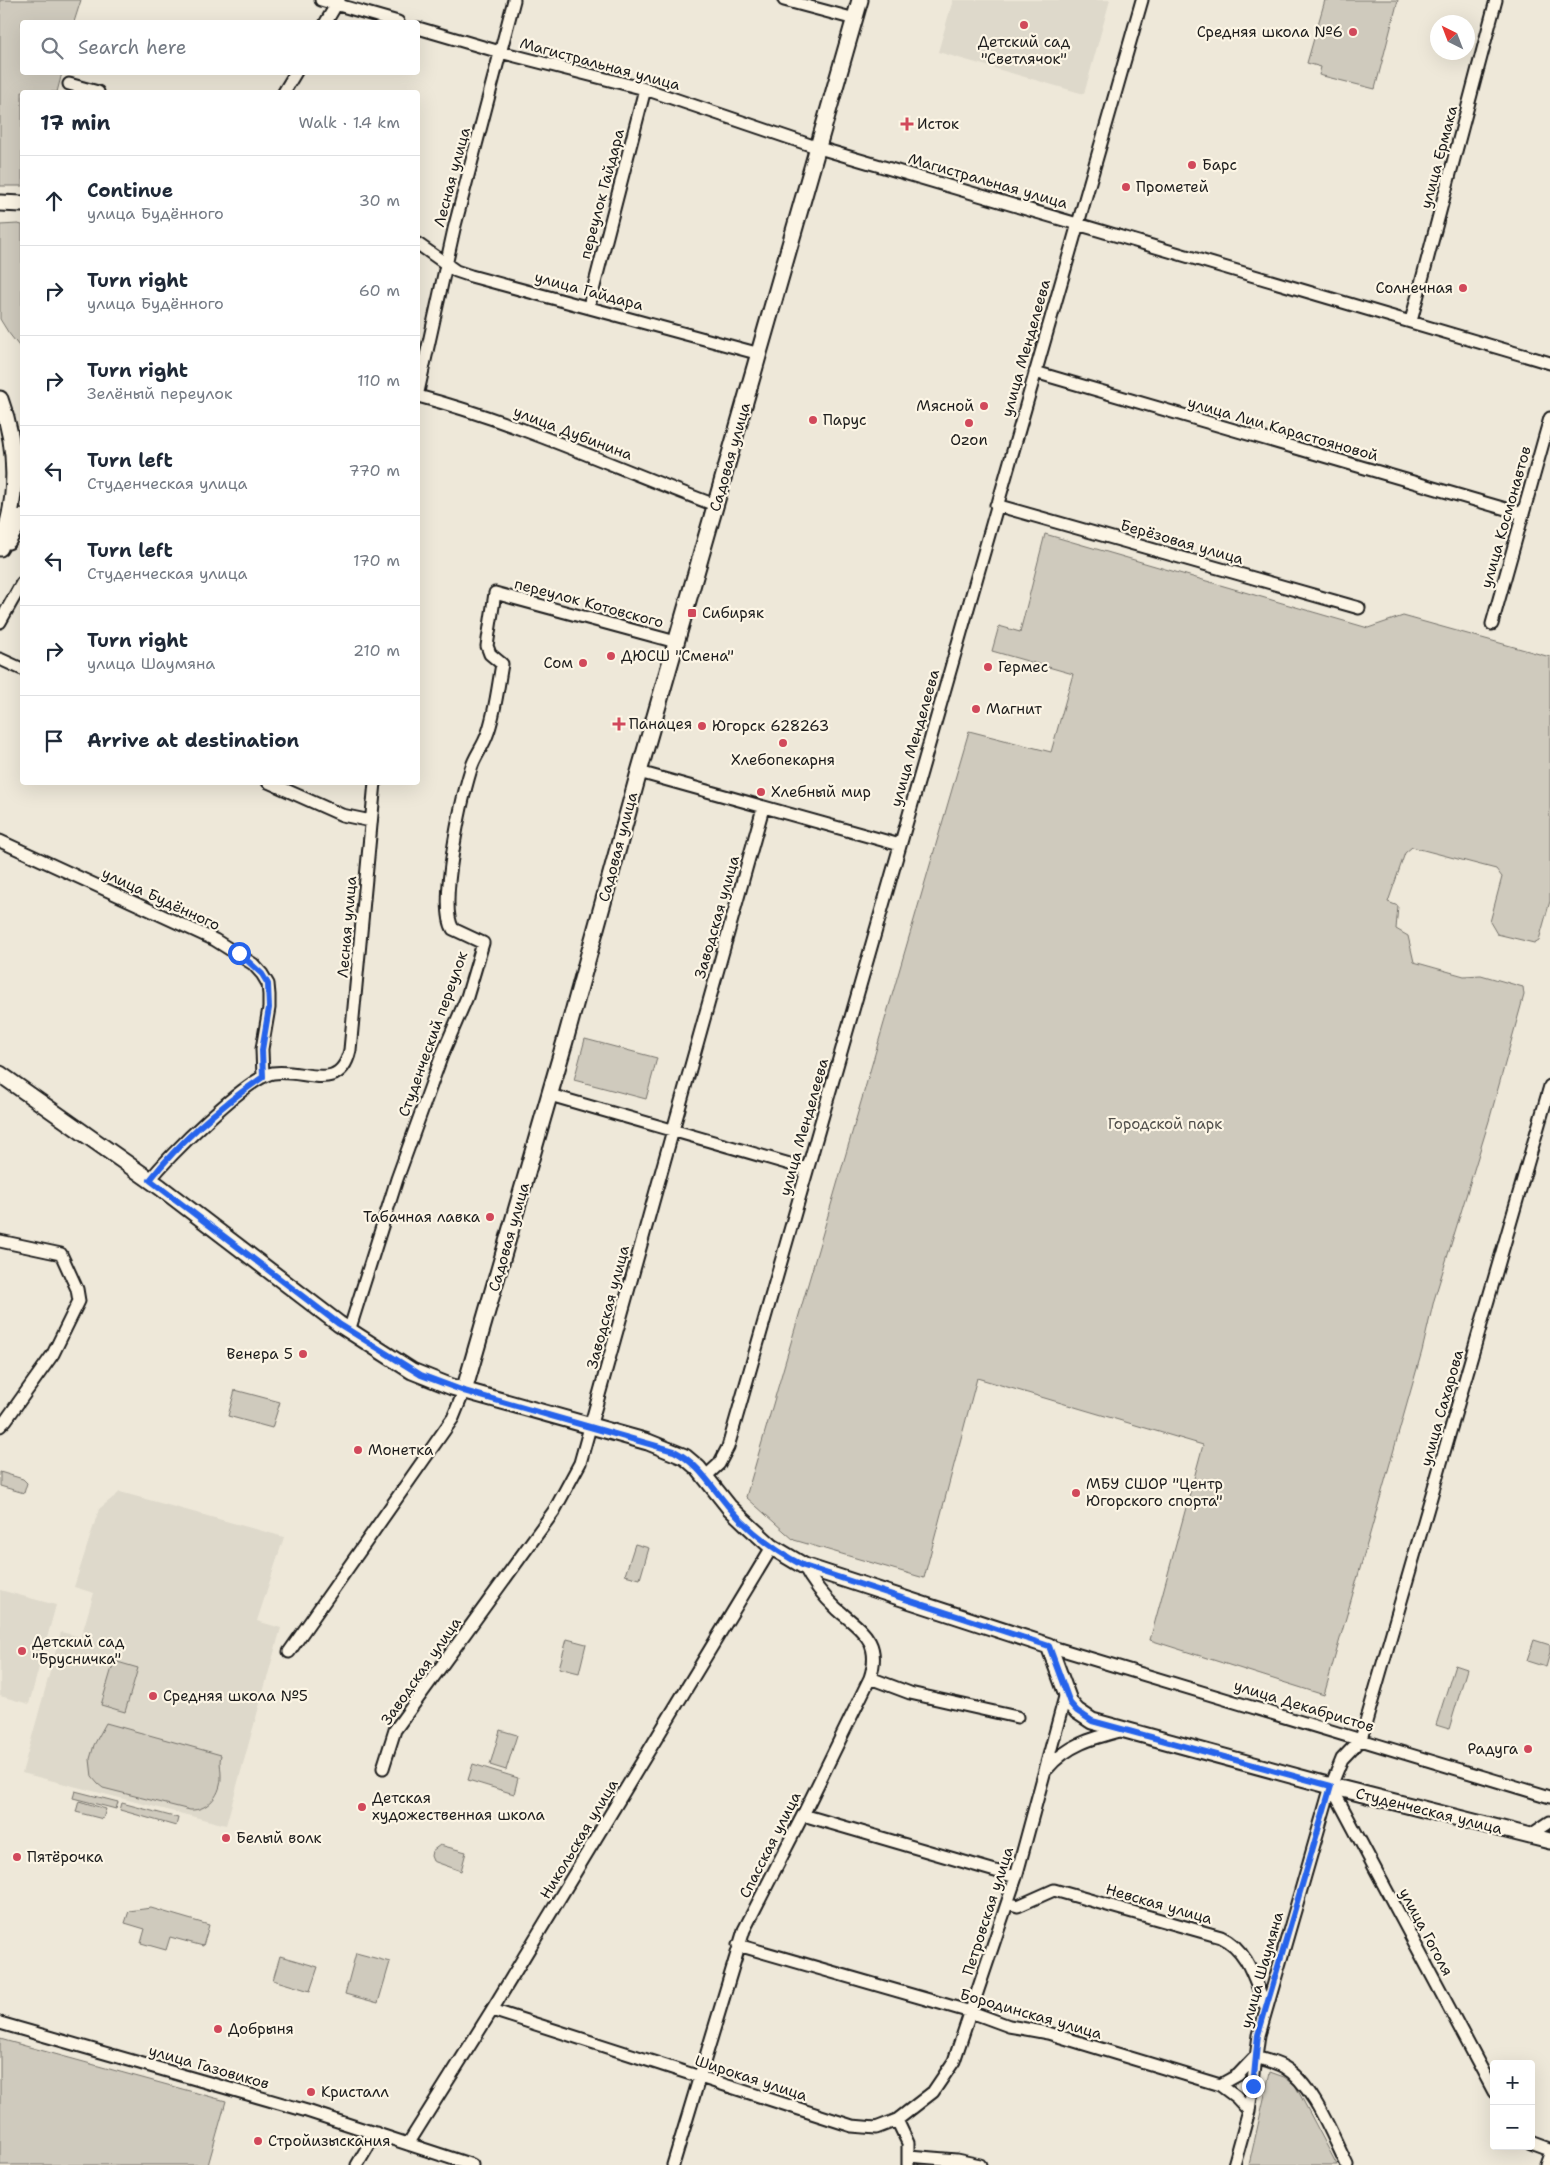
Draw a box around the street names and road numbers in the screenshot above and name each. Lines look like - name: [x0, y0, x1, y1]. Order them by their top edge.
- street label: Магистральная улица: [518, 33, 683, 95]
- street label: улица Ермака: [1416, 103, 1463, 211]
- street label: Лесная улица: [429, 124, 475, 229]
- street label: переулок Гайдара: [575, 126, 629, 261]
- street label: Магистральная улица: [906, 149, 1071, 214]
- street label: улица Гайдара: [532, 267, 646, 315]
- street label: улица Менделеева: [997, 276, 1055, 419]
- street label: улица Лии Карастояновой: [1185, 392, 1381, 466]
- street label: Садовая улица: [705, 399, 755, 514]
- street label: улица Дубинина: [511, 401, 636, 465]
- street label: улица Космонавтов: [1476, 444, 1536, 590]
- street label: Берёзовая улица: [1118, 515, 1247, 569]
- street label: переулок Котовского: [512, 573, 666, 633]
- street label: улица Менделеева: [886, 666, 944, 809]
- street label: Садовая улица: [594, 789, 642, 904]
- street label: Заводская улица: [690, 853, 744, 981]
- street label: улица Будённого: [99, 863, 223, 935]
- street label: Лесная улица: [333, 875, 361, 979]
- street label: Студенческий переулок: [394, 948, 472, 1120]
- street label: улица Менделеева: [775, 1055, 833, 1198]
- street label: Садовая улица: [484, 1179, 534, 1294]
- street label: Заводская улица: [582, 1242, 634, 1371]
- street label: улица Сахарова: [1416, 1347, 1468, 1469]
- street label: Заводская улица: [376, 1613, 466, 1729]
- street label: улица Декабристов: [1231, 1675, 1377, 1737]
- street label: Никольская улица: [535, 1775, 623, 1902]
- street label: Студенческая улица: [1354, 1783, 1505, 1839]
- street label: Спасская улица: [735, 1788, 806, 1902]
- street label: Петровская улица: [958, 1844, 1018, 1978]
- street label: Невская улица: [1103, 1879, 1215, 1929]
- street label: улица Гоголя: [1394, 1885, 1458, 1979]
- street label: улица Шаумяна: [1236, 1909, 1288, 2031]
- street label: Бородинская улица: [958, 1984, 1105, 2044]
- street label: улица Газовиков: [146, 2040, 272, 2094]
- street label: Широкая улица: [692, 2050, 810, 2106]

